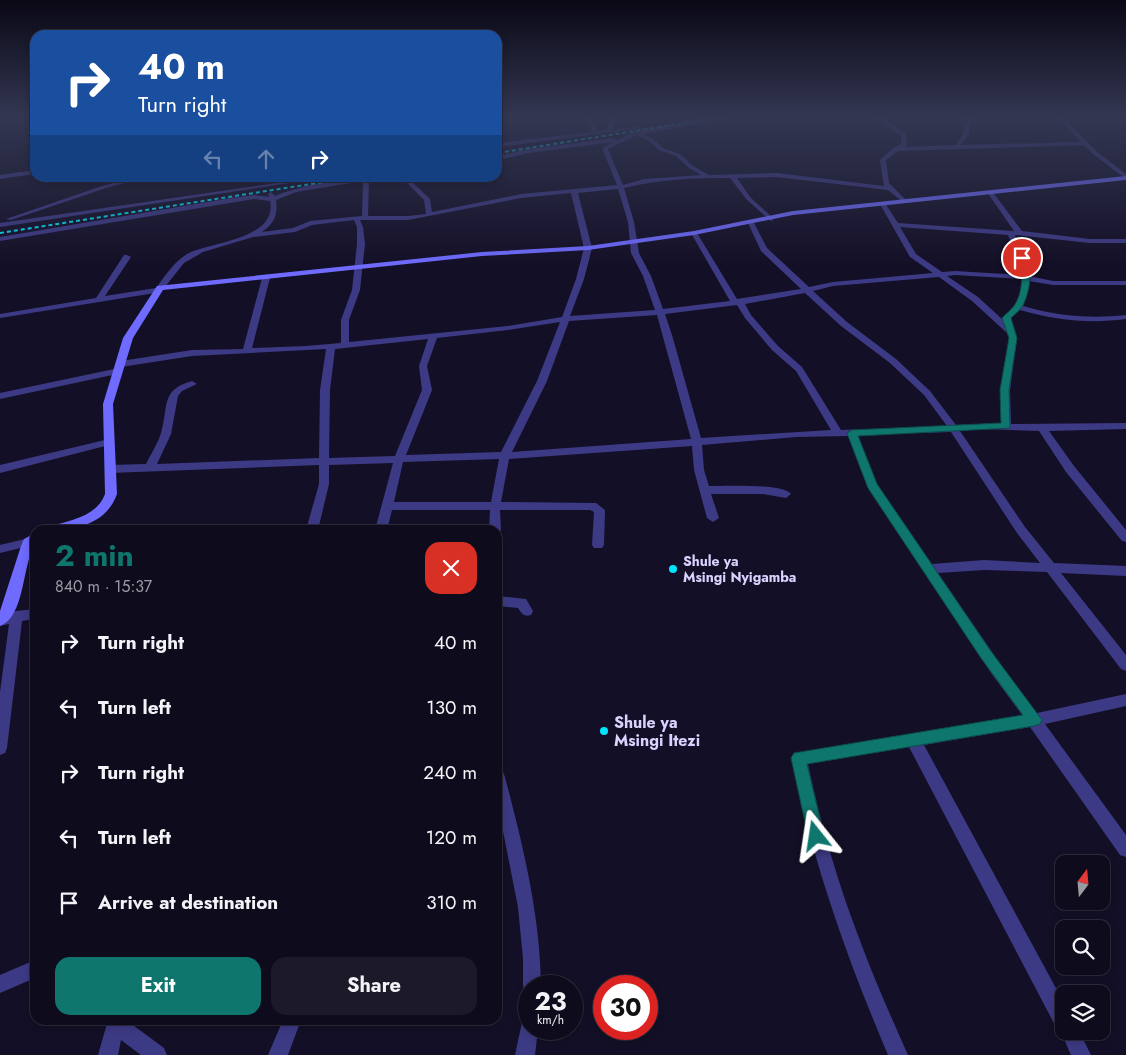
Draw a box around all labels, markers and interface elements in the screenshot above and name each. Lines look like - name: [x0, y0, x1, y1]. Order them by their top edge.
- text: 40 m: [138, 42, 225, 92]
- icon: right: [55, 50, 120, 115]
- text: Turn right: [138, 88, 226, 120]
- icon: left: [199, 145, 227, 173]
- icon: ahead: [252, 145, 280, 173]
- icon: right: [305, 145, 333, 173]
- pin: [1001, 237, 1043, 279]
- icon: arrive: [1008, 244, 1036, 272]
- text: 2 min: [55, 534, 134, 577]
- button: close: [425, 542, 477, 594]
- place label: Shule ya Msingi Nyigamba: [683, 551, 796, 587]
- marker: Shule ya Msingi Nyigamba: [667, 563, 679, 575]
- text: 840 m · 15:37: [55, 575, 152, 598]
- icon: right: [55, 629, 83, 657]
- text: Turn right: [98, 629, 184, 656]
- text: 40 m: [434, 629, 477, 656]
- icon: left: [55, 694, 83, 722]
- text: Turn left: [98, 694, 171, 721]
- text: 130 m: [426, 694, 477, 721]
- place label: Shule ya Msingi Itezi: [614, 711, 700, 752]
- marker: Shule ya Msingi Itezi: [598, 725, 610, 737]
- icon: right: [55, 759, 83, 787]
- text: Turn right: [98, 759, 184, 786]
- text: 240 m: [423, 759, 477, 786]
- position arrow: [789, 809, 841, 861]
- icon: left: [55, 824, 83, 852]
- text: Turn left: [98, 824, 171, 851]
- text: 120 m: [426, 824, 477, 851]
- north arrow: [1055, 855, 1110, 910]
- map controls: [1055, 855, 1110, 1040]
- icon: arrive: [55, 889, 83, 917]
- text: Arrive at destination: [98, 889, 278, 916]
- text: 310 m: [426, 889, 477, 916]
- button: search: [1055, 920, 1110, 975]
- button: Exit: [55, 957, 261, 1015]
- button: Share: [271, 957, 477, 1015]
- speed limit sign: 30: [593, 975, 658, 1040]
- text: 23: [535, 983, 566, 1019]
- button: layers: [1055, 985, 1110, 1040]
- text: km/h: [537, 1011, 564, 1029]

